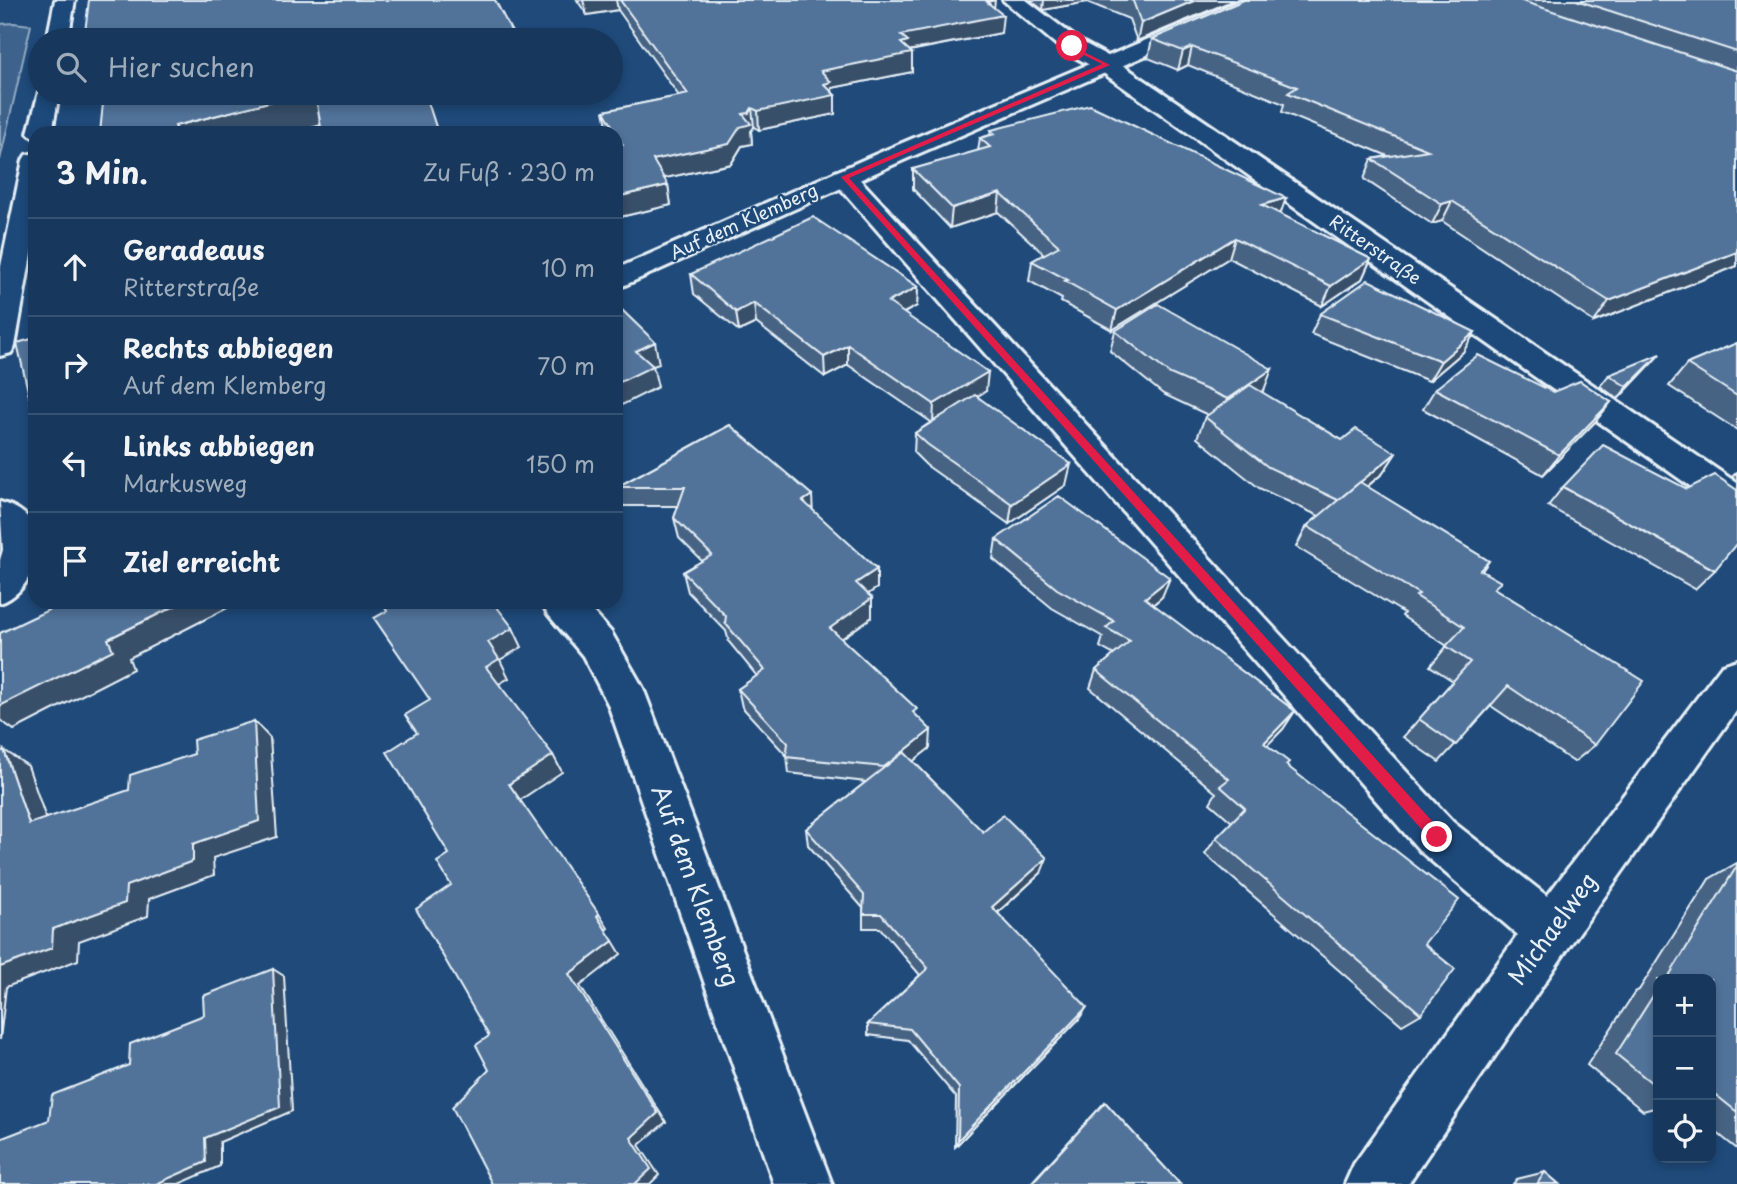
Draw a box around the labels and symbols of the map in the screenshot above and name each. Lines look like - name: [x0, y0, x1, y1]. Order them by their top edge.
- route start: [1056, 30, 1087, 61]
- street label: Auf dem Klemberg: [665, 176, 822, 265]
- street label: Ritterstraße: [1324, 207, 1427, 290]
- street label: Auf dem Klemberg: [644, 779, 750, 991]
- route end: [1421, 821, 1452, 852]
- street label: Michaelweg: [1498, 864, 1605, 992]

